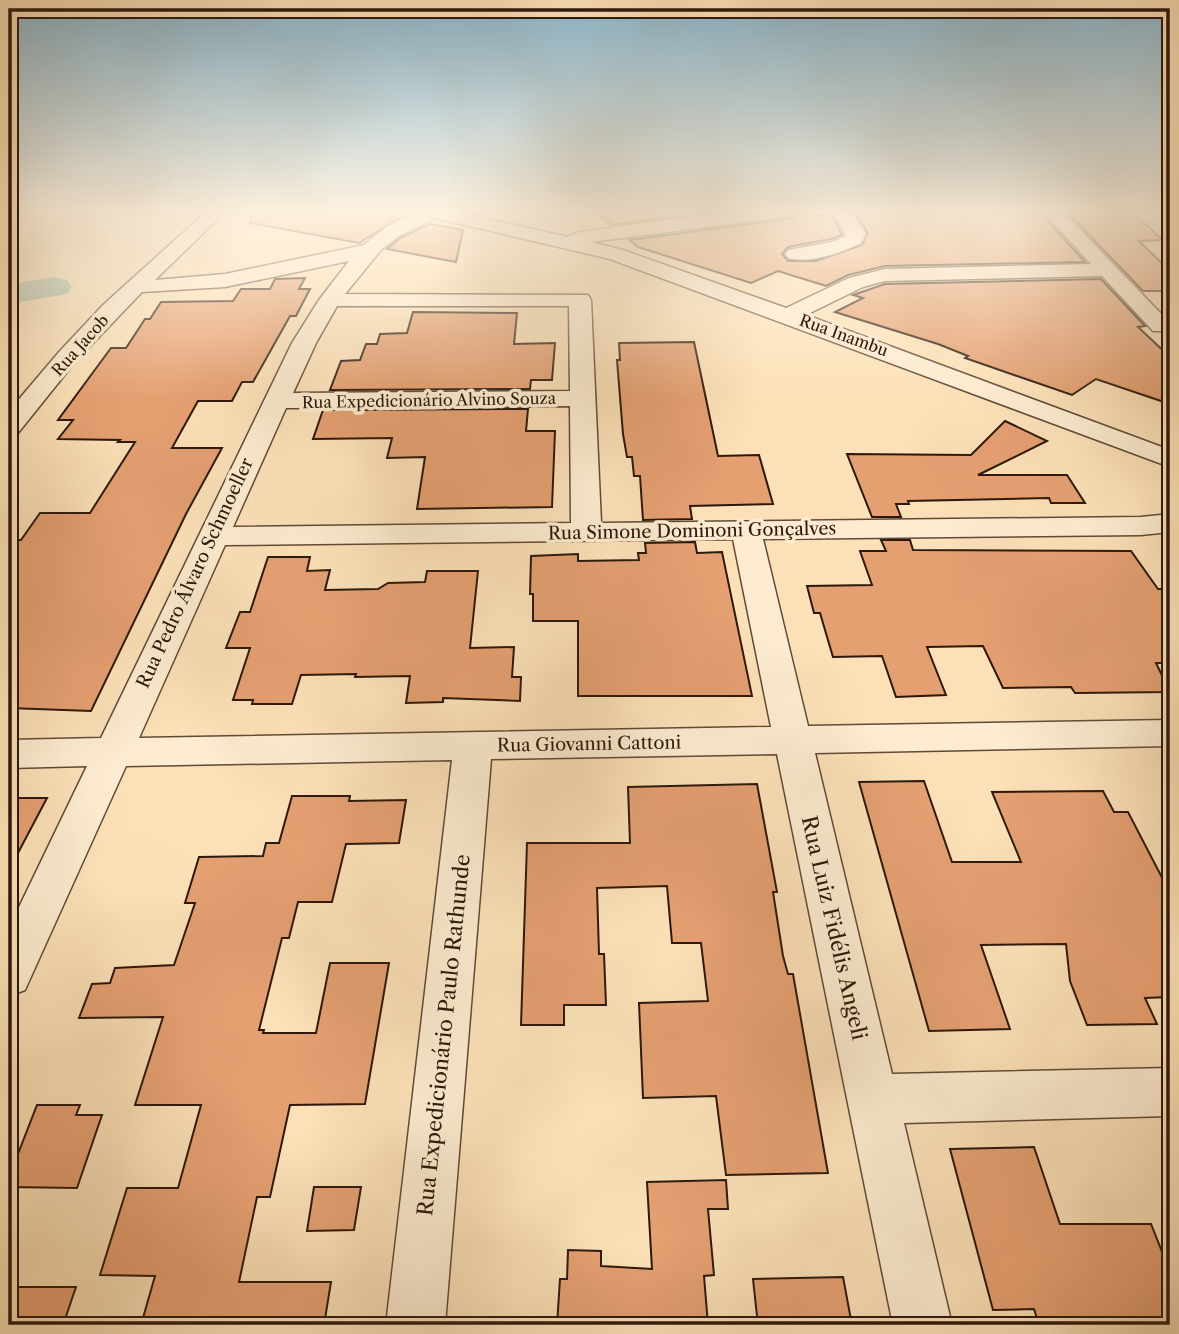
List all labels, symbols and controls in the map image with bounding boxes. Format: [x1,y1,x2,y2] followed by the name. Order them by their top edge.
[47,310,113,380] street label: Rua Jacob
[797,310,891,360] street label: Rua Inambu
[302,388,557,412] street label: Rua Expedicionário Alvino Souza
[131,454,258,692] street label: Rua Pedro Álvaro Schmoeller
[548,517,836,545] street label: Rua Simone Dominoni Gonçalves
[497,731,682,757] street label: Rua Giovanni Cattoni
[797,813,872,1042] street label: Rua Luiz Fidélis Angeli
[412,853,475,1217] street label: Rua Expedicionário Paulo Rathunde

